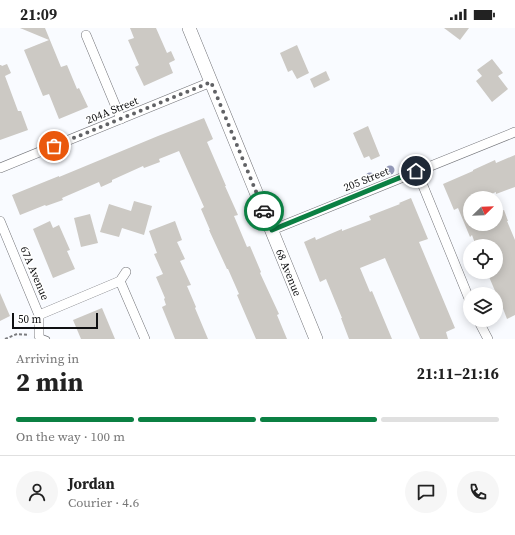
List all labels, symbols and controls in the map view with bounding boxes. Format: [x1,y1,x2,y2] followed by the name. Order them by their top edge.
[20,4,57,25] text: 21:09
[84,93,141,128] street label: 204A Street
[37,129,71,163] pin
[43,135,65,157] icon: bag
[399,154,433,188] pin
[405,160,427,182] icon: home
[341,163,391,195] street label: 205 Street
[244,191,284,231] courier
[463,191,503,231] north arrow
[463,191,503,327] map controls
[253,200,275,222] icon: car
[463,239,503,279] button: locate
[17,244,53,303] street label: 67A Avenue
[272,247,305,299] street label: 68 Avenue
[463,287,503,327] button: layers
[12,311,98,330] scale bar
[18,312,41,327] text: 50 m
[16,350,79,367] text: Arriving in
[417,363,499,384] text: 21:11–21:16
[16,364,83,400] text: 2 min
[16,428,125,445] text: On the way · 100 m
[16,471,58,513] button: person
[405,471,447,513] button: chat
[457,471,499,513] button: phone
[68,473,115,494] text: Jordan
[68,494,139,511] text: Courier · 4.6

